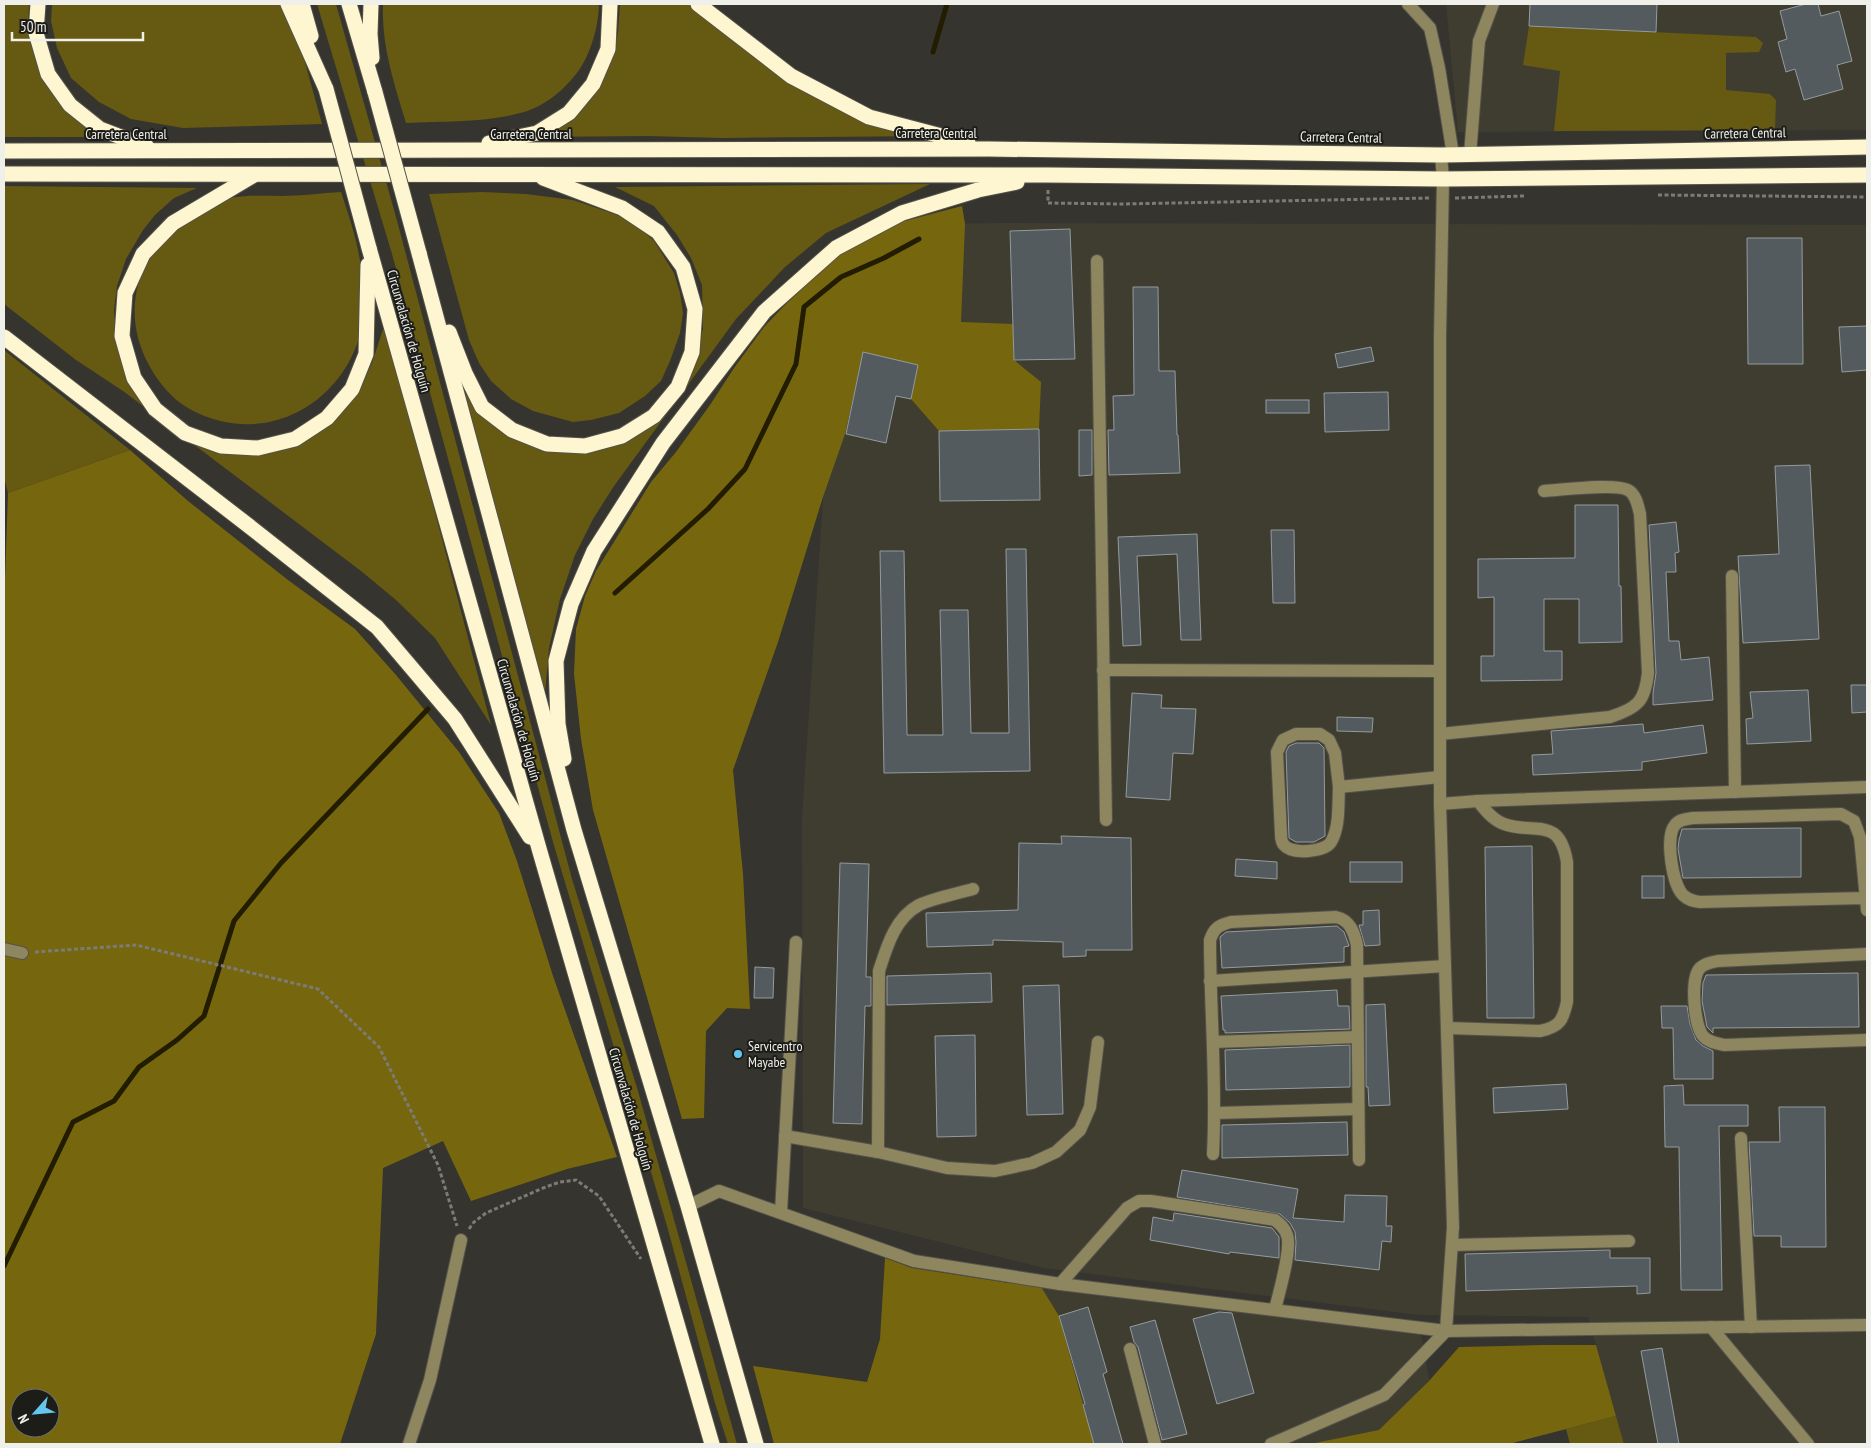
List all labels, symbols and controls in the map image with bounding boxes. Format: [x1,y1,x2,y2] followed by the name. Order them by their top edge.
[12,10,144,42] scale bar
[20,17,46,36] text: 50 m
[1704,123,1787,143] street label: Carretera Central
[895,124,978,142] street label: Carretera Central
[85,125,168,143] street label: Carretera Central
[490,125,573,143] street label: Carretera Central
[1300,127,1383,147] street label: Carretera Central
[383,268,435,394] street label: Circunvalación de Holguín
[493,657,545,783] street label: Circunvalación de Holguín
[748,1037,803,1071] place label: Servicentro Mayabe
[605,1046,657,1172] street label: Circunvalación de Holguín
[732,1048,744,1060] marker: Servicentro Mayabe
[10,1388,60,1438] north arrow
[14,1411,33,1426] text: N

